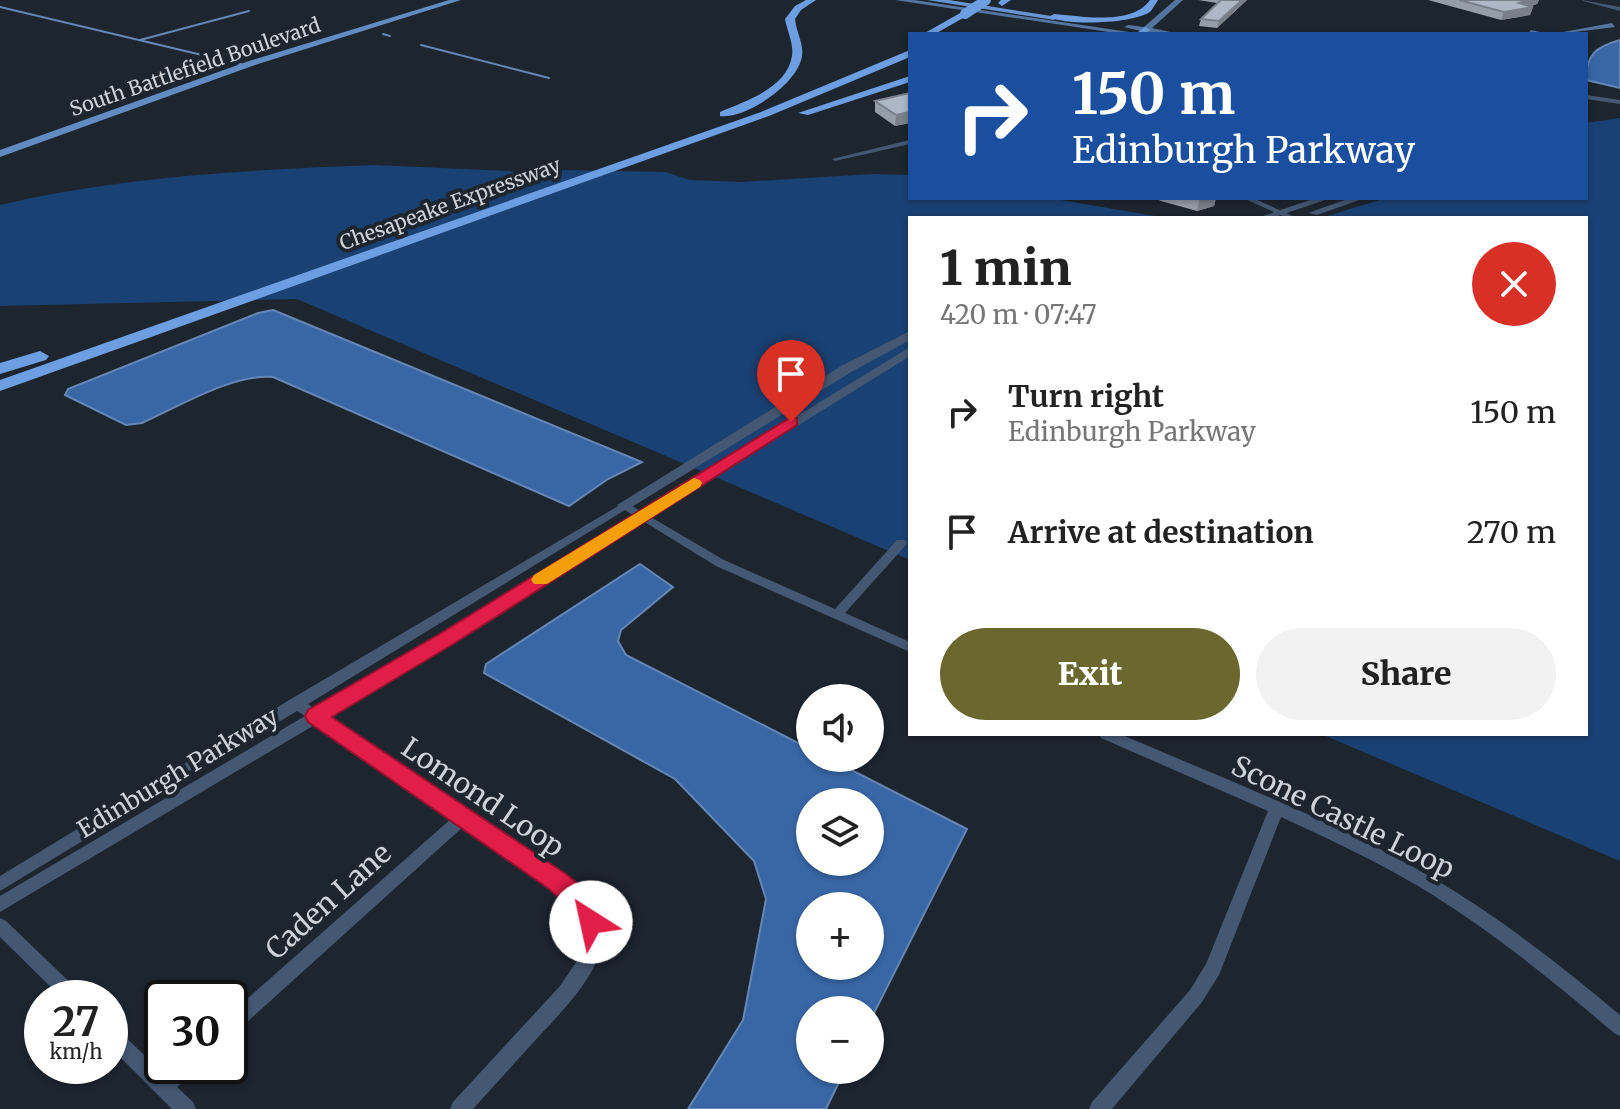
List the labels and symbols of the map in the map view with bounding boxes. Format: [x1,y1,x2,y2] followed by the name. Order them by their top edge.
[66,12,323,121] street label: South Battlefield Boulevard
[336,152,564,255] street label: Chesapeake Expressway
[757,340,825,422] pin
[72,700,284,845] street label: Edinburgh Parkway
[395,729,571,865] street label: Lomond Loop
[1226,747,1460,887] street label: Scone Castle Loop
[258,835,398,967] street label: Caden Lane
[549,880,633,964] position arrow
[144,980,248,1084] speed limit sign: 30

